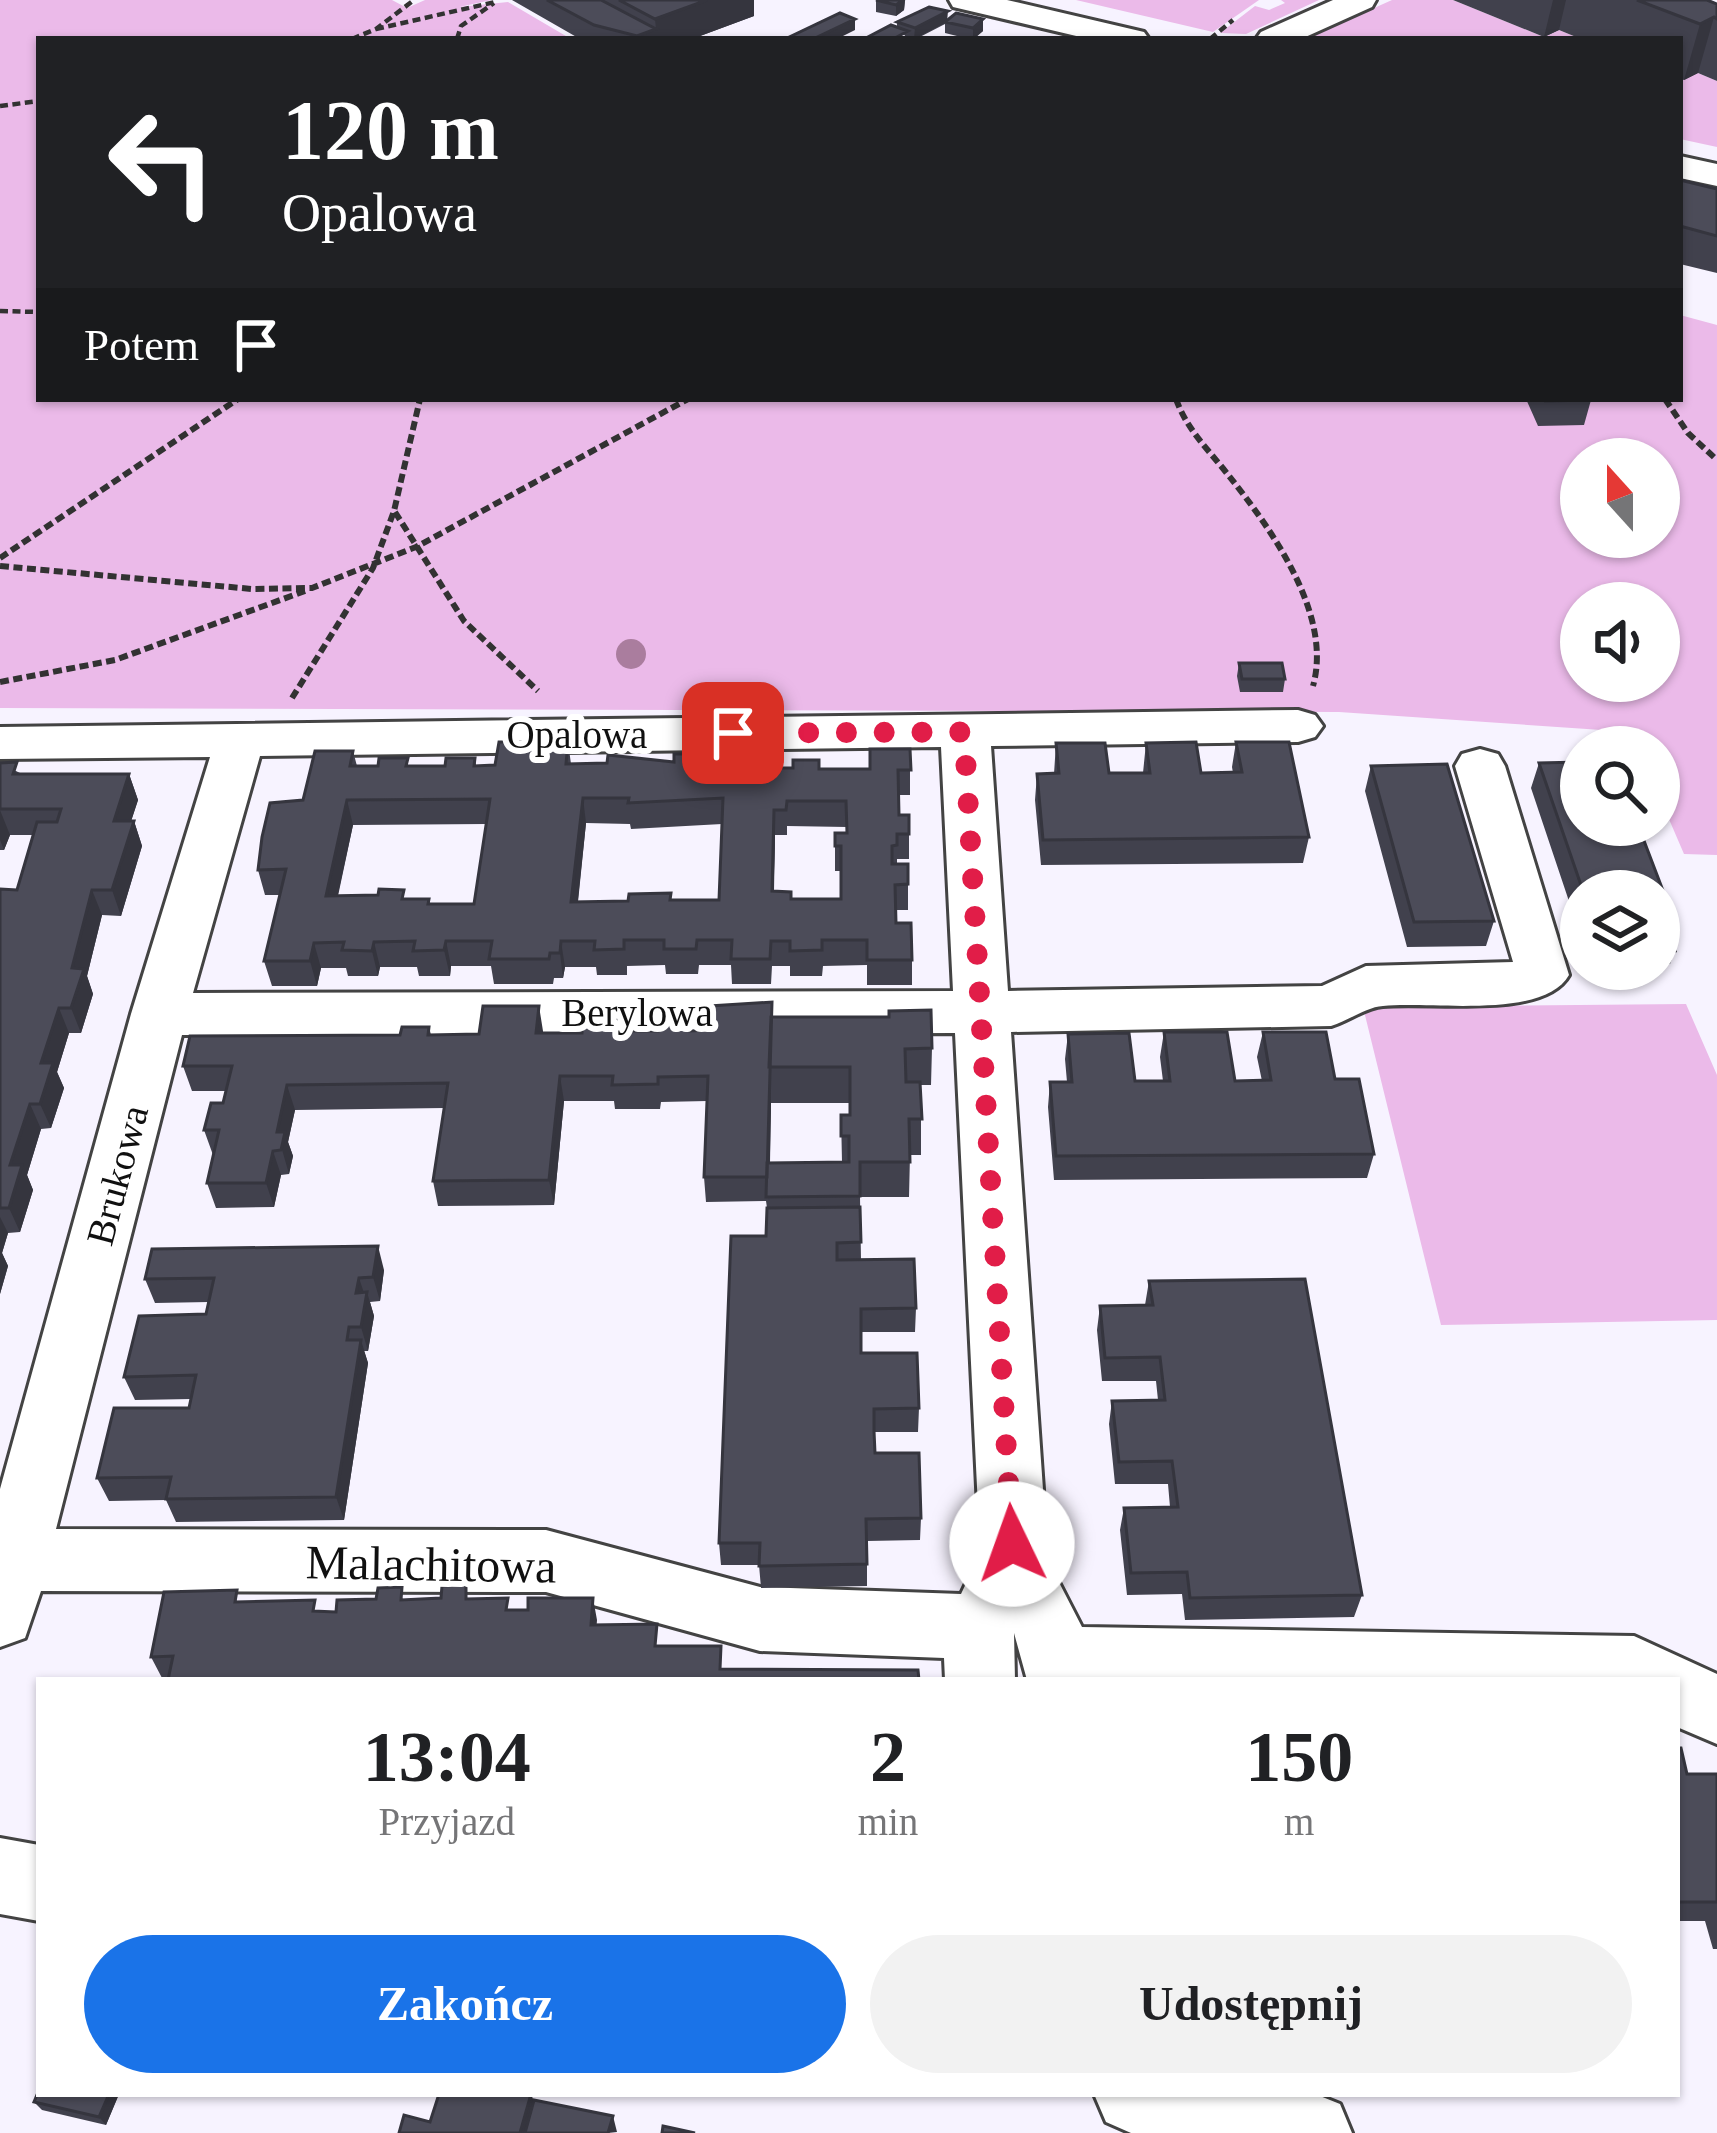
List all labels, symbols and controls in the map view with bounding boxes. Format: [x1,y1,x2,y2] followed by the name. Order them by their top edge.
[84,84,240,240] icon: left
[282,84,499,177] text: 120 m
[282,183,477,243] text: Opalowa
[223,312,289,378] icon: arrive
[84,320,199,370] text: Potem
[1560,438,1680,558] north arrow
[1560,438,1680,990] map controls
[1560,582,1680,702] button: sound
[682,682,784,784] pin
[700,700,766,766] icon: arrive
[507,713,647,757] street label: Opalowa
[1560,726,1680,846] button: search
[1560,870,1680,990] button: layers
[561,991,713,1035] street label: Berylowa
[78,1100,156,1250] street label: Brukowa
[949,1481,1075,1607] position arrow
[305,1535,557,1593] street label: Malachitowa
[363,1717,531,1797] text: 13:04
[870,1717,906,1797] text: 2
[1245,1717,1353,1797] text: 150
[379,1800,515,1843] text: Przyjazd
[858,1800,918,1843] text: min
[1284,1800,1314,1843] text: m
[84,1935,846,2073] button: Zakończ
[870,1935,1632,2073] button: Udostępnij

